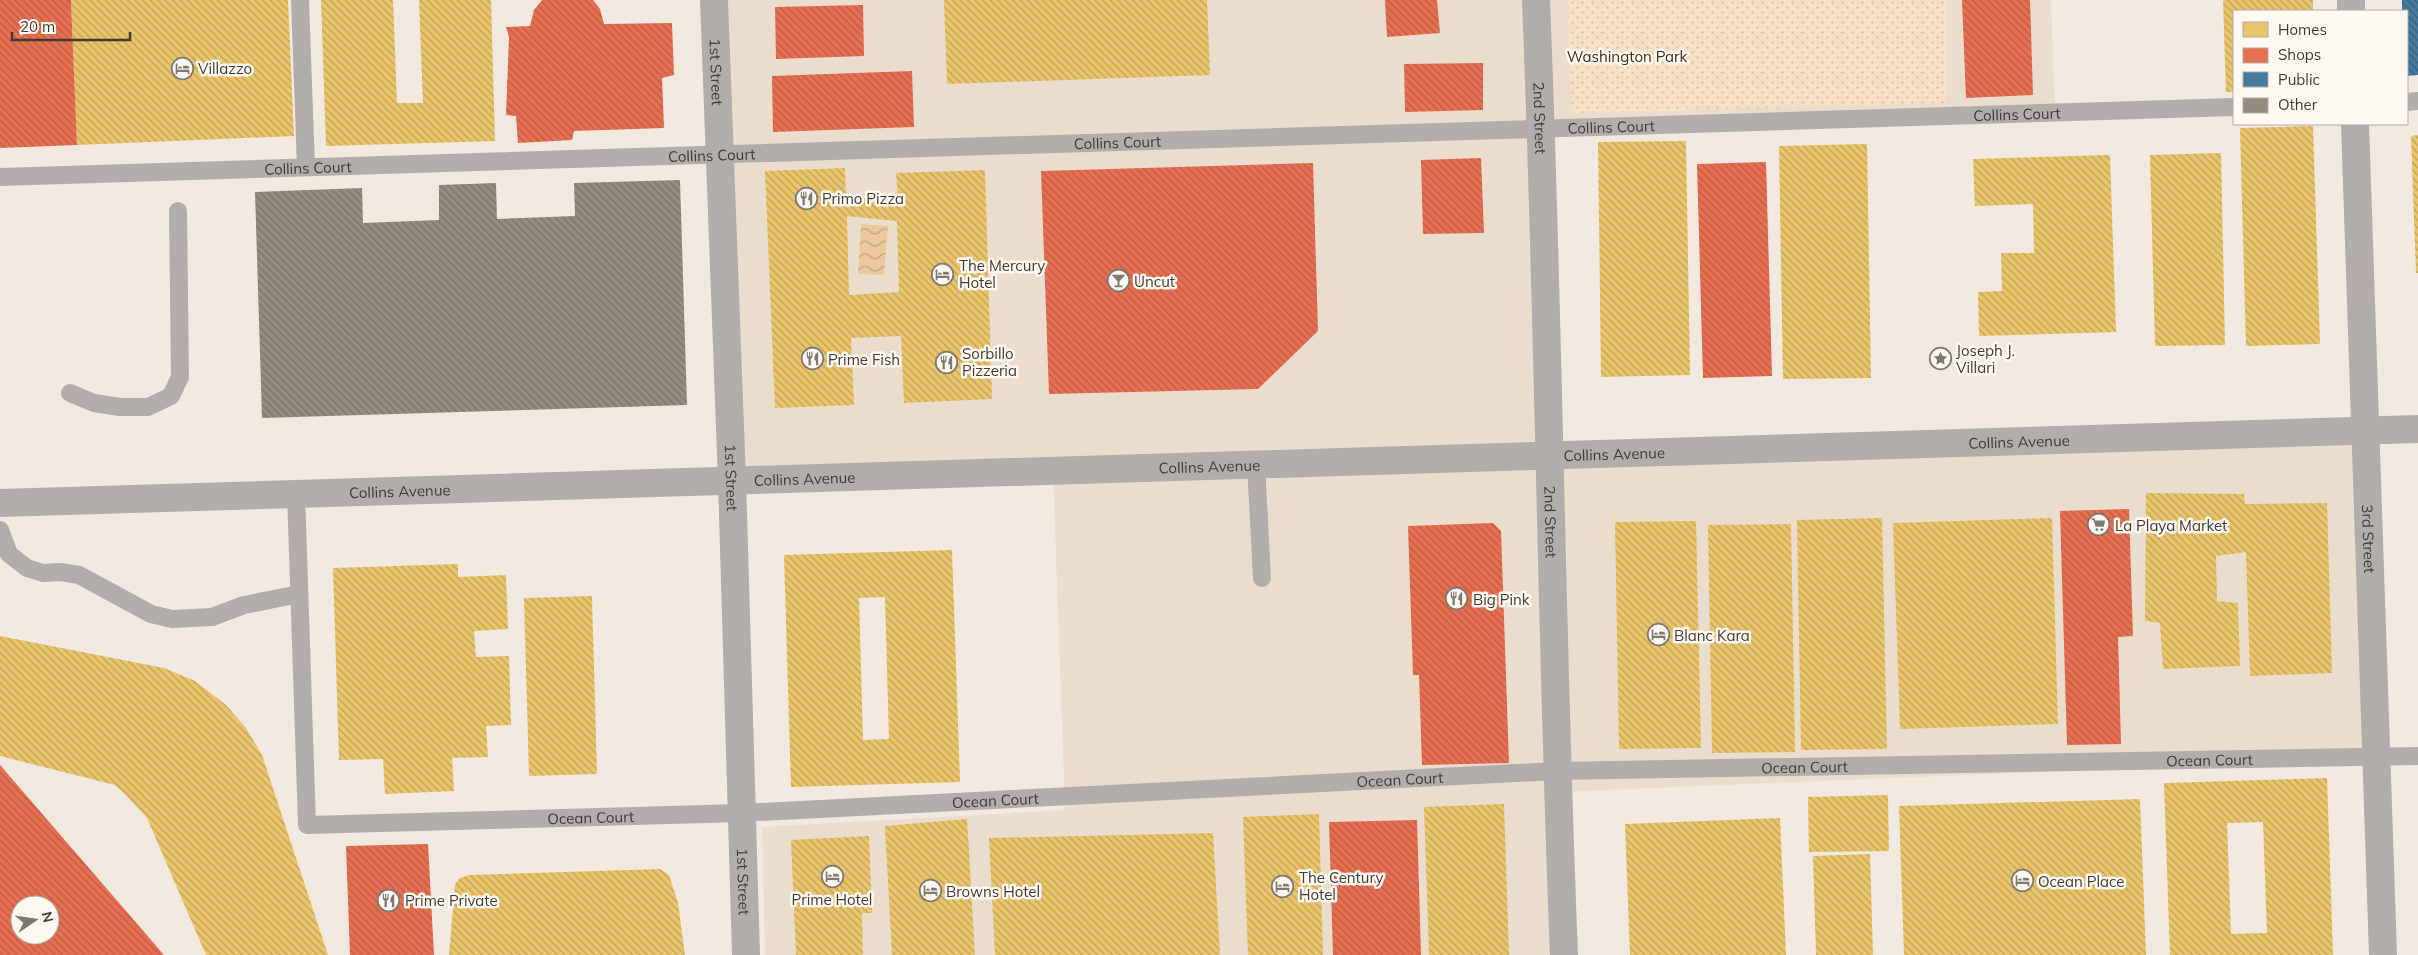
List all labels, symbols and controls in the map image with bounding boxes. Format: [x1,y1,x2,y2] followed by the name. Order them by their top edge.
[12,10,130,42] scale bar
[2233,10,2408,125] legend
[20,17,55,36] text: 20 m
[2278,20,2327,39] text: Homes
[706,38,727,106] street label: 1st Street
[2278,45,2321,64] text: Shops
[1567,47,1688,66] park label: Washington Park
[170,56,194,80] hotel icon: Villazzo
[198,59,252,78] place label: Villazzo
[2278,70,2320,89] text: Public
[1530,81,1551,154] street label: 2nd Street
[2278,95,2318,114] text: Other
[1973,103,2061,125] street label: Collins Court
[1567,116,1655,137] street label: Collins Court
[1074,131,1161,153] street label: Collins Court
[668,144,756,166] street label: Collins Court
[264,156,352,178] street label: Collins Court
[794,186,818,210] restaurant icon: Primo Pizza
[822,189,904,208] place label: Primo Pizza
[959,256,1045,292] place label: The Mercury Hotel
[931,262,955,286] hotel icon: The Mercury Hotel
[1106,269,1130,293] bar icon: Uncut
[1134,272,1175,291] place label: Uncut
[1956,341,2015,377] place label: Joseph J. Villari
[962,344,1017,380] place label: Sorbillo Pizzeria
[800,347,824,371] restaurant icon: Prime Fish
[1928,347,1952,371] place icon: Joseph J. Villari
[828,350,900,369] place label: Prime Fish
[934,350,958,374] restaurant icon: Sorbillo Pizzeria
[1968,430,2070,452] street label: Collins Avenue
[1563,443,1665,465] street label: Collins Avenue
[721,444,742,511] street label: 1st Street
[1158,455,1260,477] street label: Collins Avenue
[754,467,856,489] street label: Collins Avenue
[349,480,451,502] street label: Collins Avenue
[1541,485,1561,558] street label: 2nd Street
[2358,504,2380,573] street label: 3rd Street
[2087,513,2111,537] supermarket icon: La Playa Market
[2115,516,2227,535] place label: La Playa Market
[1445,587,1469,611] restaurant icon: Big Pink
[1473,590,1530,609] place label: Big Pink
[1646,623,1670,647] hotel icon: Blanc Kara
[1674,626,1750,645] place label: Blanc Kara
[2166,749,2253,770] street label: Ocean Court
[1761,756,1848,777] street label: Ocean Court
[1356,767,1444,791] street label: Ocean Court
[951,788,1039,812] street label: Ocean Court
[547,806,634,828] street label: Ocean Court
[733,848,754,915] street label: 1st Street
[820,864,844,888] hotel icon: Prime Hotel
[1299,868,1383,904] place label: The Century Hotel
[2010,869,2034,893] hotel icon: Ocean Place
[2038,872,2125,891] place label: Ocean Place
[1271,874,1295,898] hotel icon: The Century Hotel
[918,879,942,903] hotel icon: Browns Hotel
[946,882,1040,901] place label: Browns Hotel
[377,888,401,912] restaurant icon: Prime Private
[792,890,872,909] place label: Prime Hotel
[405,891,498,910] place label: Prime Private
[10,895,60,945] north arrow
[38,910,58,924] text: N

